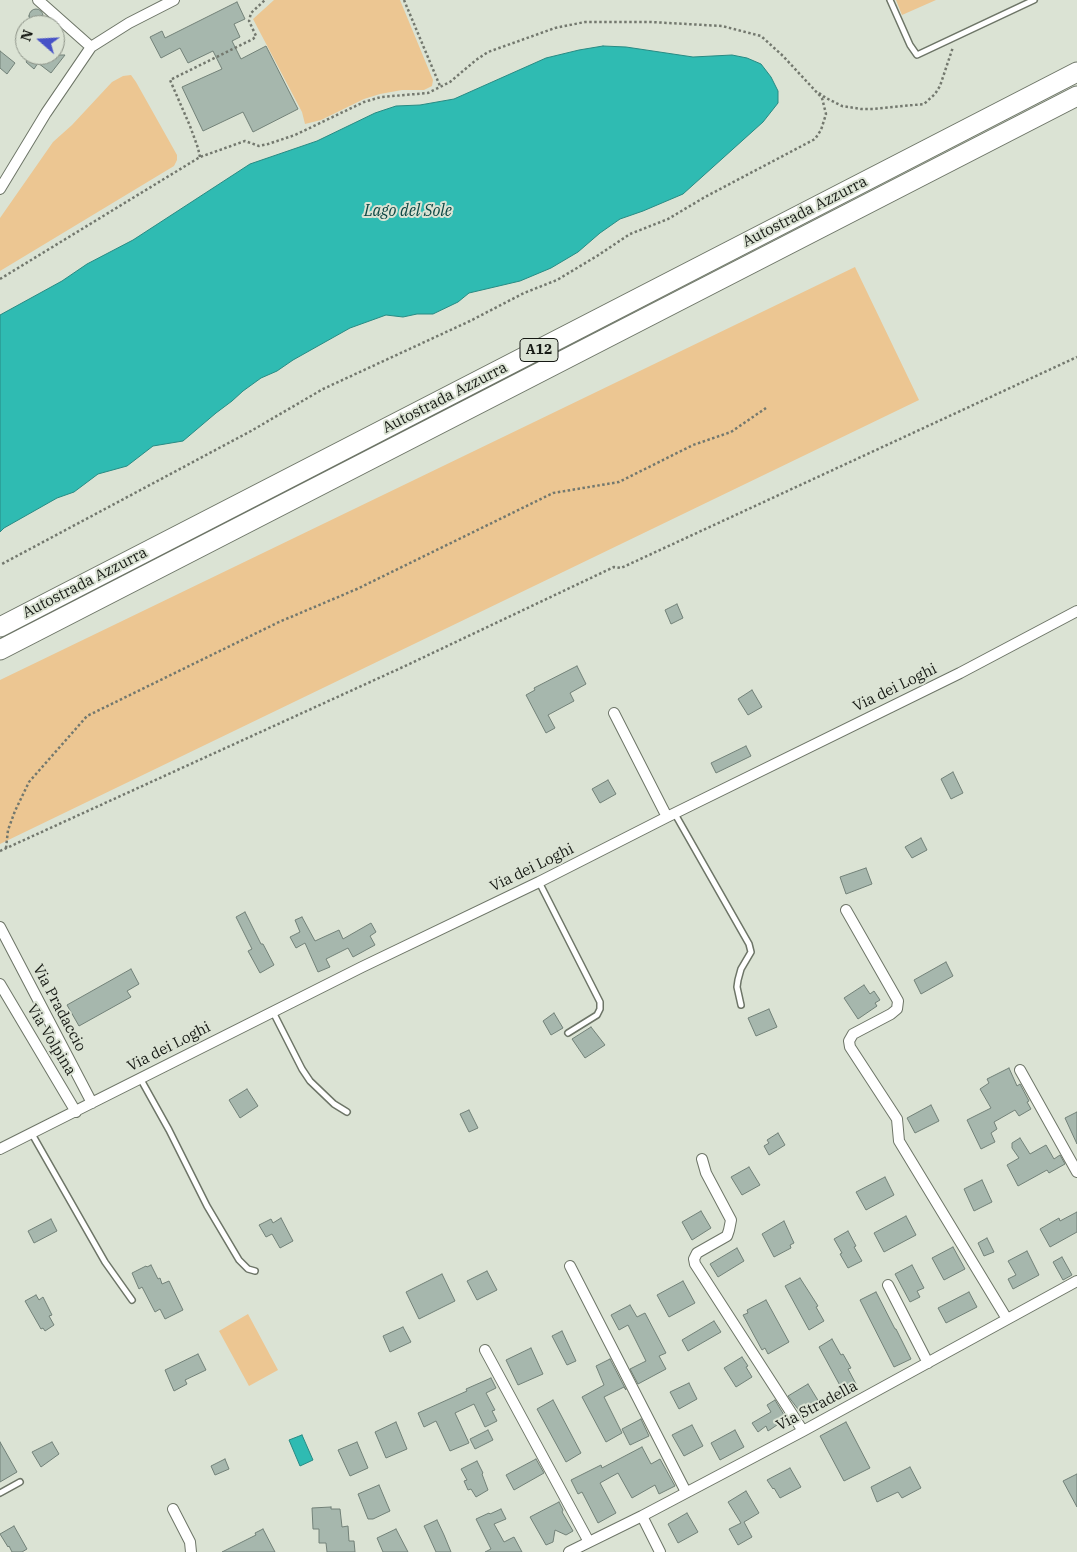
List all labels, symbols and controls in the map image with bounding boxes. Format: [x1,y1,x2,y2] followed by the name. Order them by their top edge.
[15,15,65,65] north arrow
[16,27,37,44] text: N
[740,173,870,251] street label: Autostrada Azzurra
[364,201,452,221] water label: Lago del Sole
[520,338,558,362] road number: A12
[380,359,510,437] street label: Autostrada Azzurra
[20,544,150,622] street label: Autostrada Azzurra
[850,660,940,716] street label: Via dei Loghi
[487,840,577,896] street label: Via dei Loghi
[29,961,89,1055] street label: Via Pradaccio
[23,1001,79,1079] street label: Via Volpina
[124,1018,214,1076] street label: Via dei Loghi
[773,1377,861,1435] street label: Via Stradella

